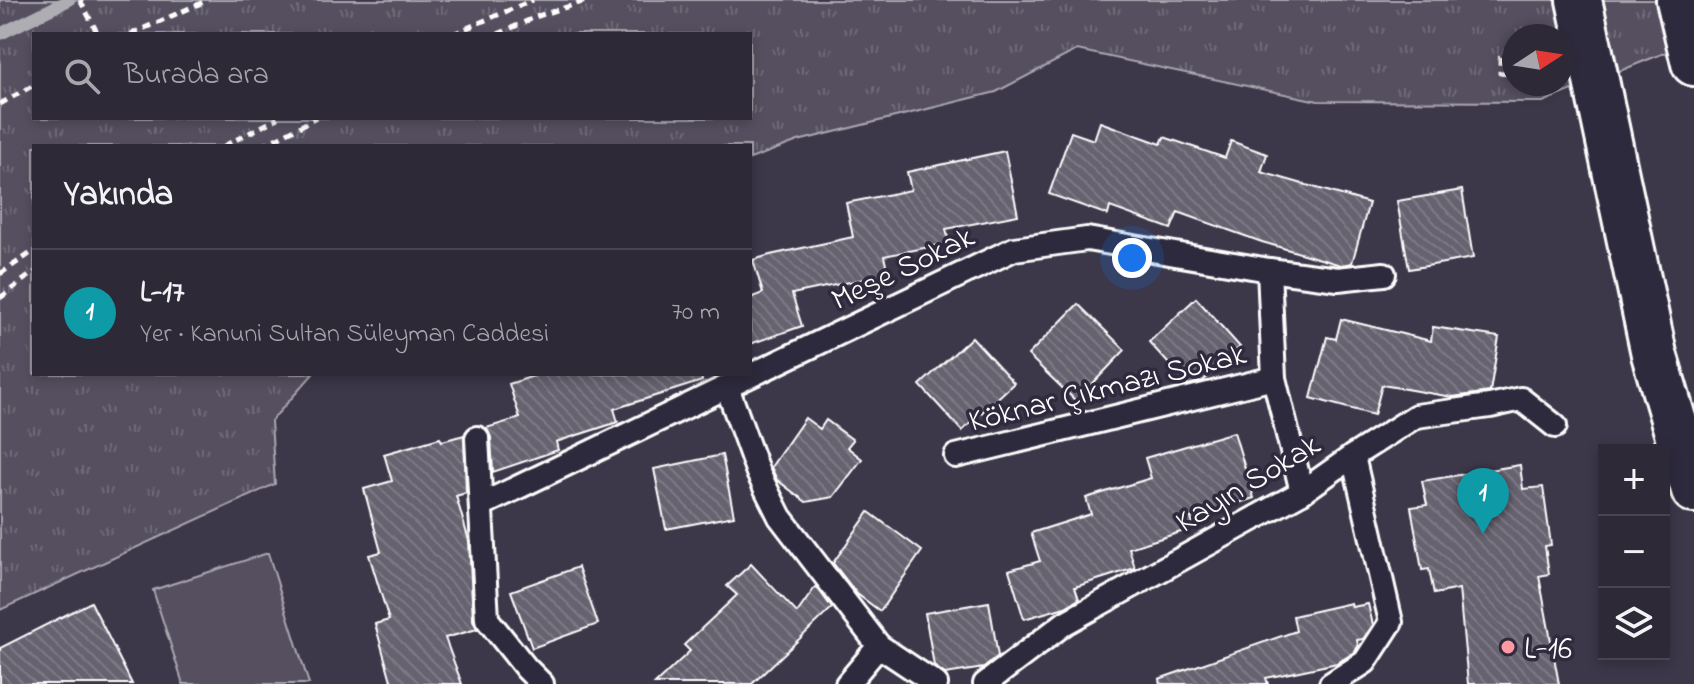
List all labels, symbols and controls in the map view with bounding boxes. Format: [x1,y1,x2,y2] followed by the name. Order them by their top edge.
[1502,24,1574,96] north arrow
[32,32,752,120] search box
[60,54,104,98] icon: search
[124,54,269,98] text: Burada ara
[64,171,173,221] text: Yakında
[824,215,984,325] street label: Meşe Sokak
[1112,238,1152,278] your location
[140,272,184,316] text: L-17
[86,294,94,332] text: 1
[671,294,720,332] text: 70 m
[140,316,549,354] text: Yer · Kanuni Sultan Süleyman Caddesi
[964,332,1252,447] street label: Köknar Çıkmazı Sokak
[1167,423,1331,547] street label: Kayın Sokak
[1598,444,1670,660] map controls
[1598,444,1670,516] button: +
[1457,468,1509,534] pin: 1
[1598,516,1670,588] button: −
[1598,588,1670,660] button: layers
[1524,627,1572,674] place label: L-16
[1499,638,1517,656] marker: L-16

